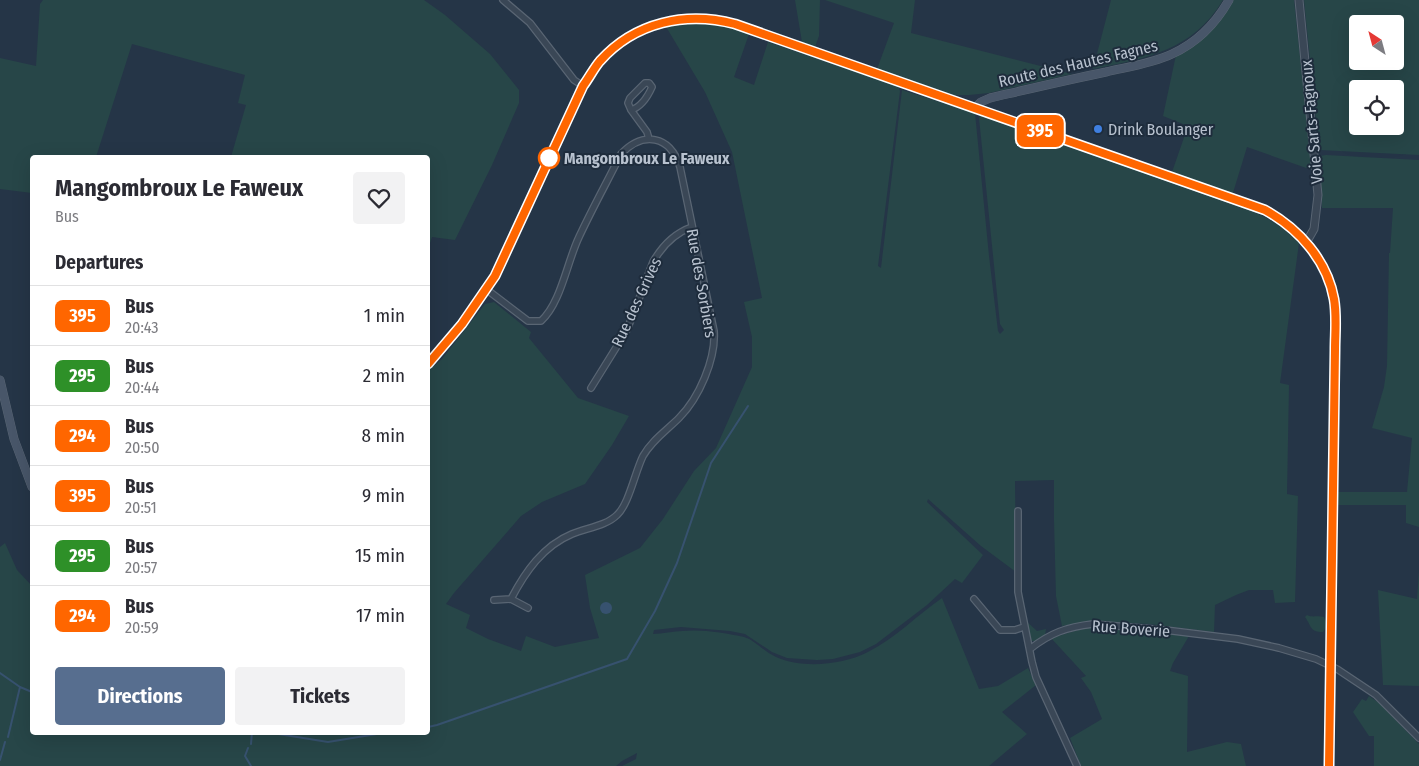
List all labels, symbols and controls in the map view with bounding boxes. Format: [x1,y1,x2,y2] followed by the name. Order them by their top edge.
[1349,15,1404,70] north arrow
[1349,15,1404,135] map controls
[997,36,1160,91] street label: Route des Hautes Fagnes
[1297,59,1326,185] street label: Voie Sarts-Fagnoux
[1349,80,1404,135] button: locate
[1011,115,1069,147] line badge: 395
[1027,120,1053,142] text: 395
[1108,120,1214,139] place label: Drink Boulanger
[1092,123,1104,135] marker: Drink Boulanger
[538,147,560,169] marker: Mangombroux Le Faweux
[564,149,730,168] place label: Mangombroux Le Faweux
[353,172,405,224] button: heart
[55,174,303,202] text: Mangombroux Le Faweux
[55,207,79,226] text: Bus
[683,227,720,339] street label: Rue des Sorbiers
[55,251,143,274] text: Departures
[607,254,666,350] street label: Rue des Grives
[125,295,154,318] text: Bus
[364,304,405,327] text: 1 min
[69,305,96,327] text: 395
[125,318,158,337] text: 20:43
[125,355,154,378] text: Bus
[363,364,405,387] text: 2 min
[69,365,96,387] text: 295
[125,378,159,397] text: 20:44
[125,415,154,438] text: Bus
[362,424,405,447] text: 8 min
[69,425,96,447] text: 294
[125,438,160,457] text: 20:50
[125,475,154,498] text: Bus
[362,484,405,507] text: 9 min
[69,485,96,507] text: 395
[125,498,157,517] text: 20:51
[125,535,154,558] text: Bus
[355,544,405,567] text: 15 min
[69,545,96,567] text: 295
[125,558,157,577] text: 20:57
[125,595,154,618] text: Bus
[356,604,405,627] text: 17 min
[69,605,96,627] text: 294
[1091,616,1171,641] street label: Rue Boverie
[125,618,159,637] text: 20:59
[55,667,225,725] button: Directions
[235,667,405,725] button: Tickets

